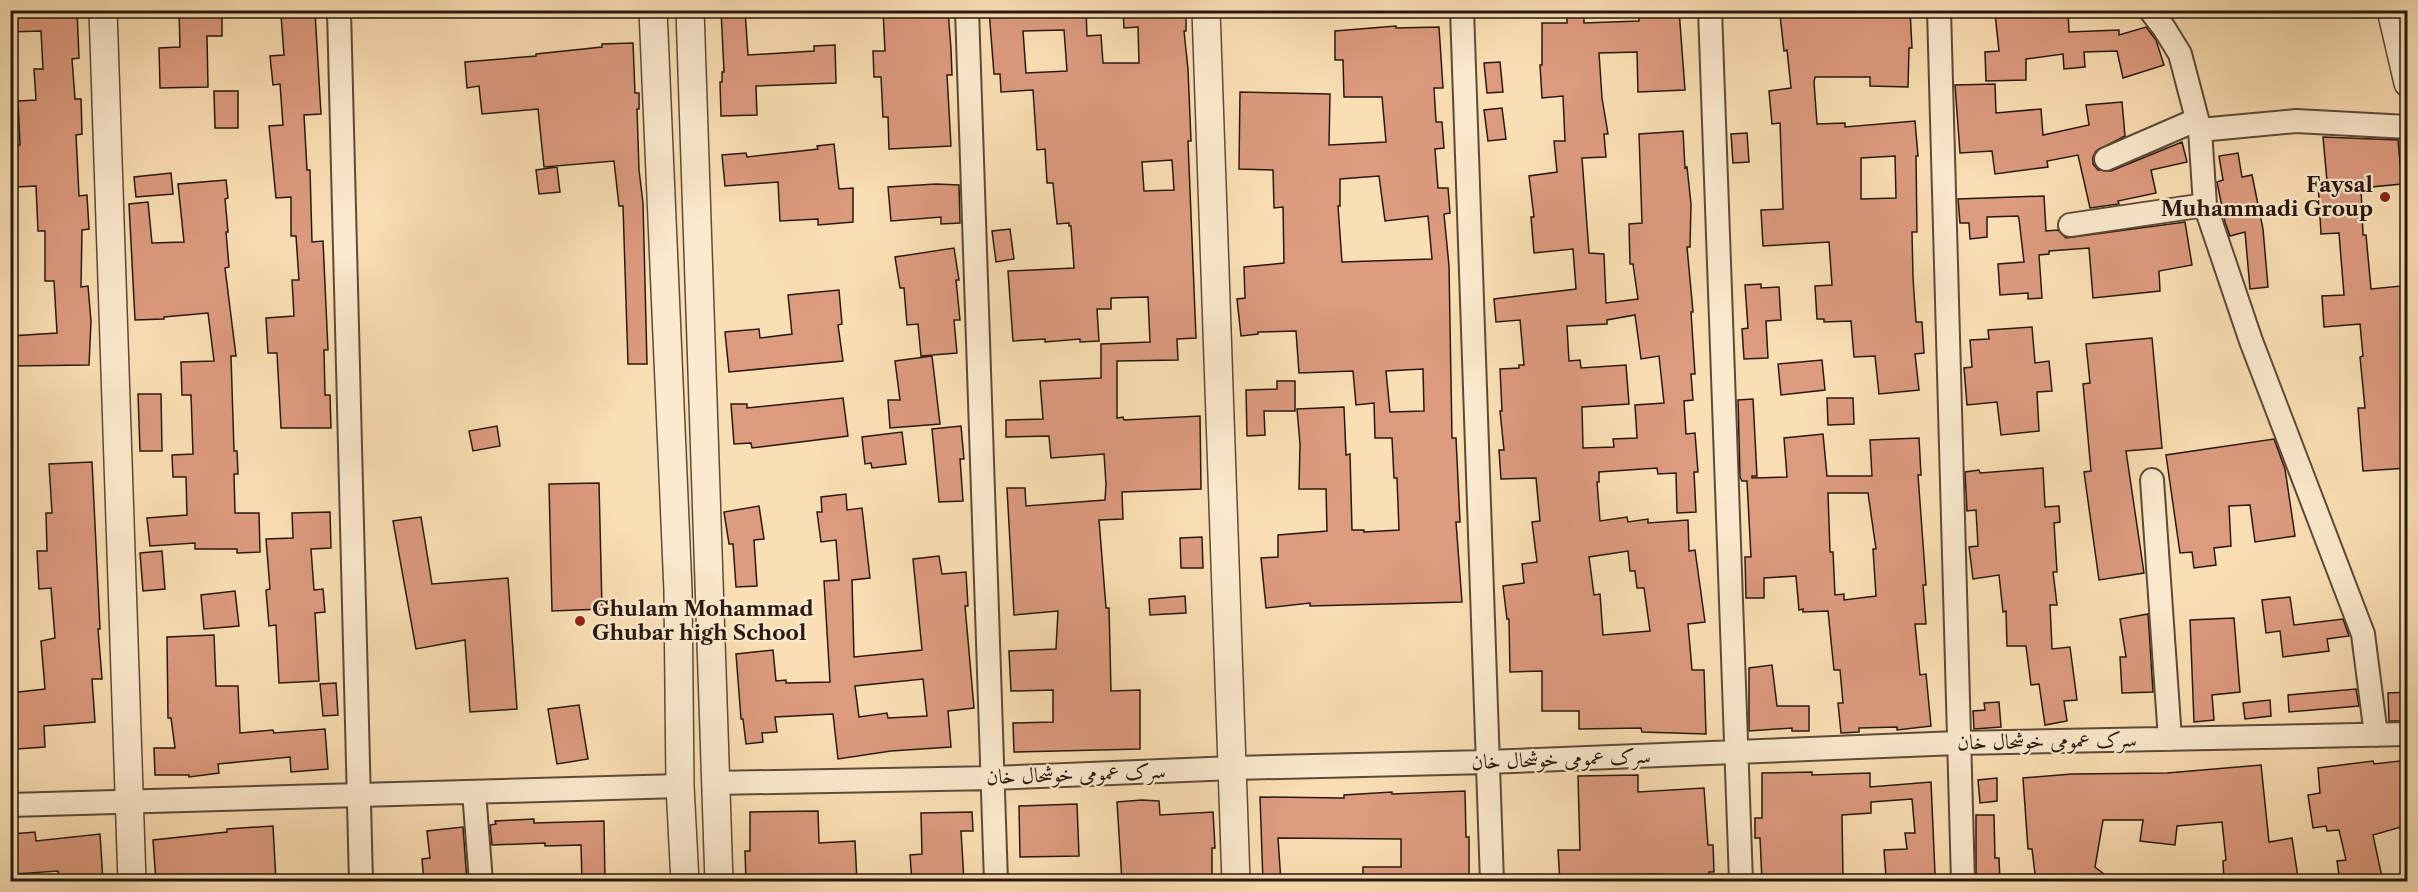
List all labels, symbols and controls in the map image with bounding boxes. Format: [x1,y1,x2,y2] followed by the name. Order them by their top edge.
[2161,172,2373,221] place label: Faysal Muhammadi Group
[2378,190,2392,204] marker: Faysal Muhammadi Group
[592,596,814,645] place label: Ghulam Mohammad Ghubar high School
[573,614,587,628] marker: Ghulam Mohammad Ghubar high School
[1957,726,2137,757] street label: سرک عمومی خوشحال خان
[1471,743,1651,776] street label: سرک عمومی خوشحال خان
[986,758,1166,791] street label: سرک عمومی خوشحال خان

